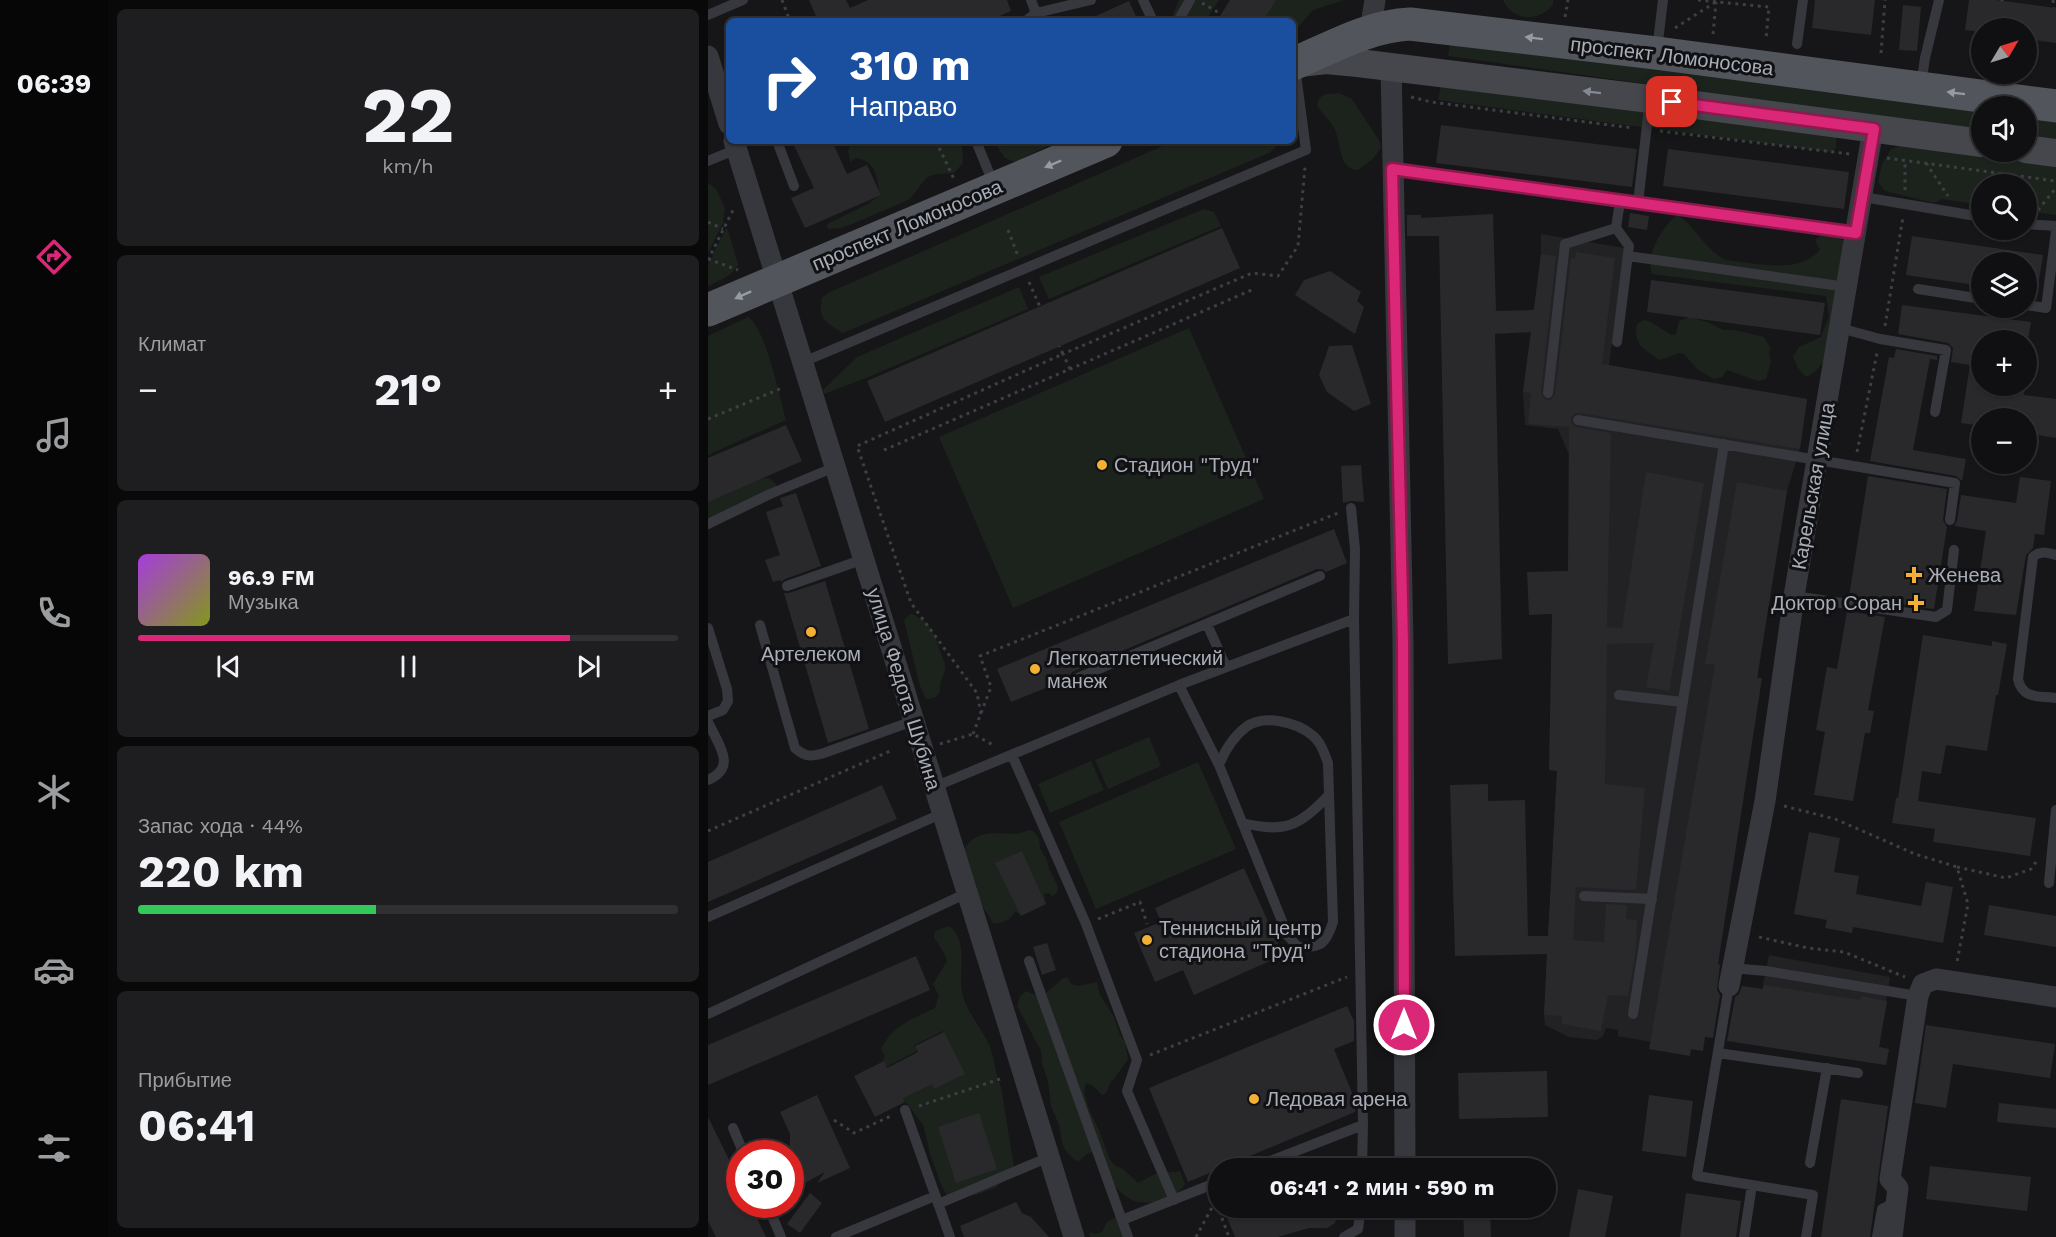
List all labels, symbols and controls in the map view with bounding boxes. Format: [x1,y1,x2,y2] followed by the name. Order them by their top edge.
[1971,18,2037,84] north arrow
[1971,18,2037,474] map controls
[1569,32,1776,80] street label: проспект Ломоносова
[1524,33,1543,43] one-way arrow
[849,41,971,90] text: 310 m
[750,42,828,120] icon: right
[17,68,91,100] text: 06:39
[362,69,454,161] text: 22
[1646,76,1697,127] pin
[1655,85,1688,118] icon: arrive
[1582,87,1601,97] one-way arrow
[1947,88,1966,97] one-way arrow
[849,91,957,123] text: Направо
[1971,96,2037,162] button: sound
[382,154,434,178] text: km/h
[1043,159,1061,169] one-way arrow
[808,174,1006,276] street label: проспект Ломоносова
[1971,174,2037,240] button: search
[33,236,75,278] icon: directions
[1971,252,2037,318] button: layers
[734,290,751,299] one-way arrow
[1971,330,2037,396] button: +
[138,332,206,356] text: Климат
[374,363,442,416] text: 21°
[138,370,158,409] text: −
[658,370,678,409] text: +
[1786,400,1840,571] street label: Карельская улица
[1971,408,2037,474] button: −
[33,414,75,456] icon: music
[1114,453,1259,477] place label: Стадион "Труд"
[1095,458,1109,472] marker: Стадион "Труд"
[1928,563,2002,587] place label: Женева
[228,565,315,590] text: 96.9 FM
[1905,566,1923,584] marker: Женева
[862,585,946,794] street label: улица Федота Шубина
[228,590,299,614] text: Музыка
[1771,591,1902,615] place label: Доктор Соран
[33,592,75,634] icon: phone
[1907,594,1925,612] marker: Доктор Соран
[804,625,818,639] marker: Артелеком
[761,642,861,666] place label: Артелеком
[1047,646,1223,693] place label: Легкоатлетический манеж
[212,650,245,683] icon: previous
[392,650,425,683] icon: pause
[572,650,605,683] icon: next
[1028,662,1042,676] marker: Легкоатлетический манеж
[33,771,75,813] icon: climate
[138,814,303,838] text: Запас хода · 44%
[138,845,304,898] text: 220 km
[1159,916,1322,963] place label: Теннисный центр стадиона "Труд"
[1140,933,1154,947] marker: Теннисный центр стадиона "Труд"
[33,949,75,991] icon: car
[1372,993,1436,1057] position arrow
[138,1068,232,1092] text: Прибытие
[1266,1087,1408,1111] place label: Ледовая арена
[1247,1092,1261,1106] marker: Ледовая арена
[138,1099,256,1152] text: 06:41
[33,1127,75,1169] icon: filters
[726,1140,804,1218] speed limit sign: 30
[1270,1175,1494,1200] text: 06:41 · 2 мин · 590 m

